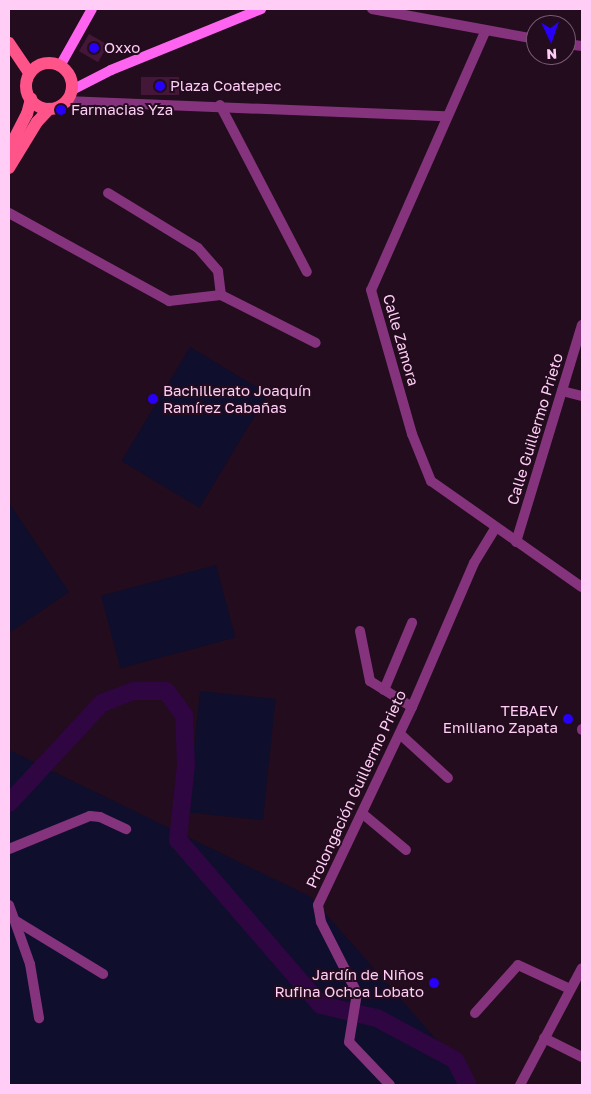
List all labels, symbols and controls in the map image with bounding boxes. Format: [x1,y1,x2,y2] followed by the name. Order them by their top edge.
[526,15,576,65] north arrow
[104,39,140,57] place label: Oxxo
[88,42,100,54] marker: Oxxo
[546,46,558,63] text: N
[170,77,281,95] place label: Plaza Coatepec
[154,80,166,92] marker: Plaza Coatepec
[71,101,173,119] place label: Farmacias Yza
[55,104,67,116] marker: Farmacias Yza
[379,292,423,388] street label: Calle Zamora
[503,351,567,507] street label: Calle Guillermo Prieto
[163,381,311,416] place label: Bachillerato Joaquín Ramírez Cabañas
[147,393,159,405] marker: Bachillerato Joaquín Ramírez Cabañas
[302,687,410,891] street label: Prolongación Guillermo Prieto
[443,701,558,736] place label: TEBAEV Emiliano Zapata
[562,713,574,725] marker: TEBAEV Emiliano Zapata
[274,965,424,1000] place label: Jardín de Niños Rufina Ochoa Lobato
[428,977,440,989] marker: Jardín de Niños Rufina Ochoa Lobato

